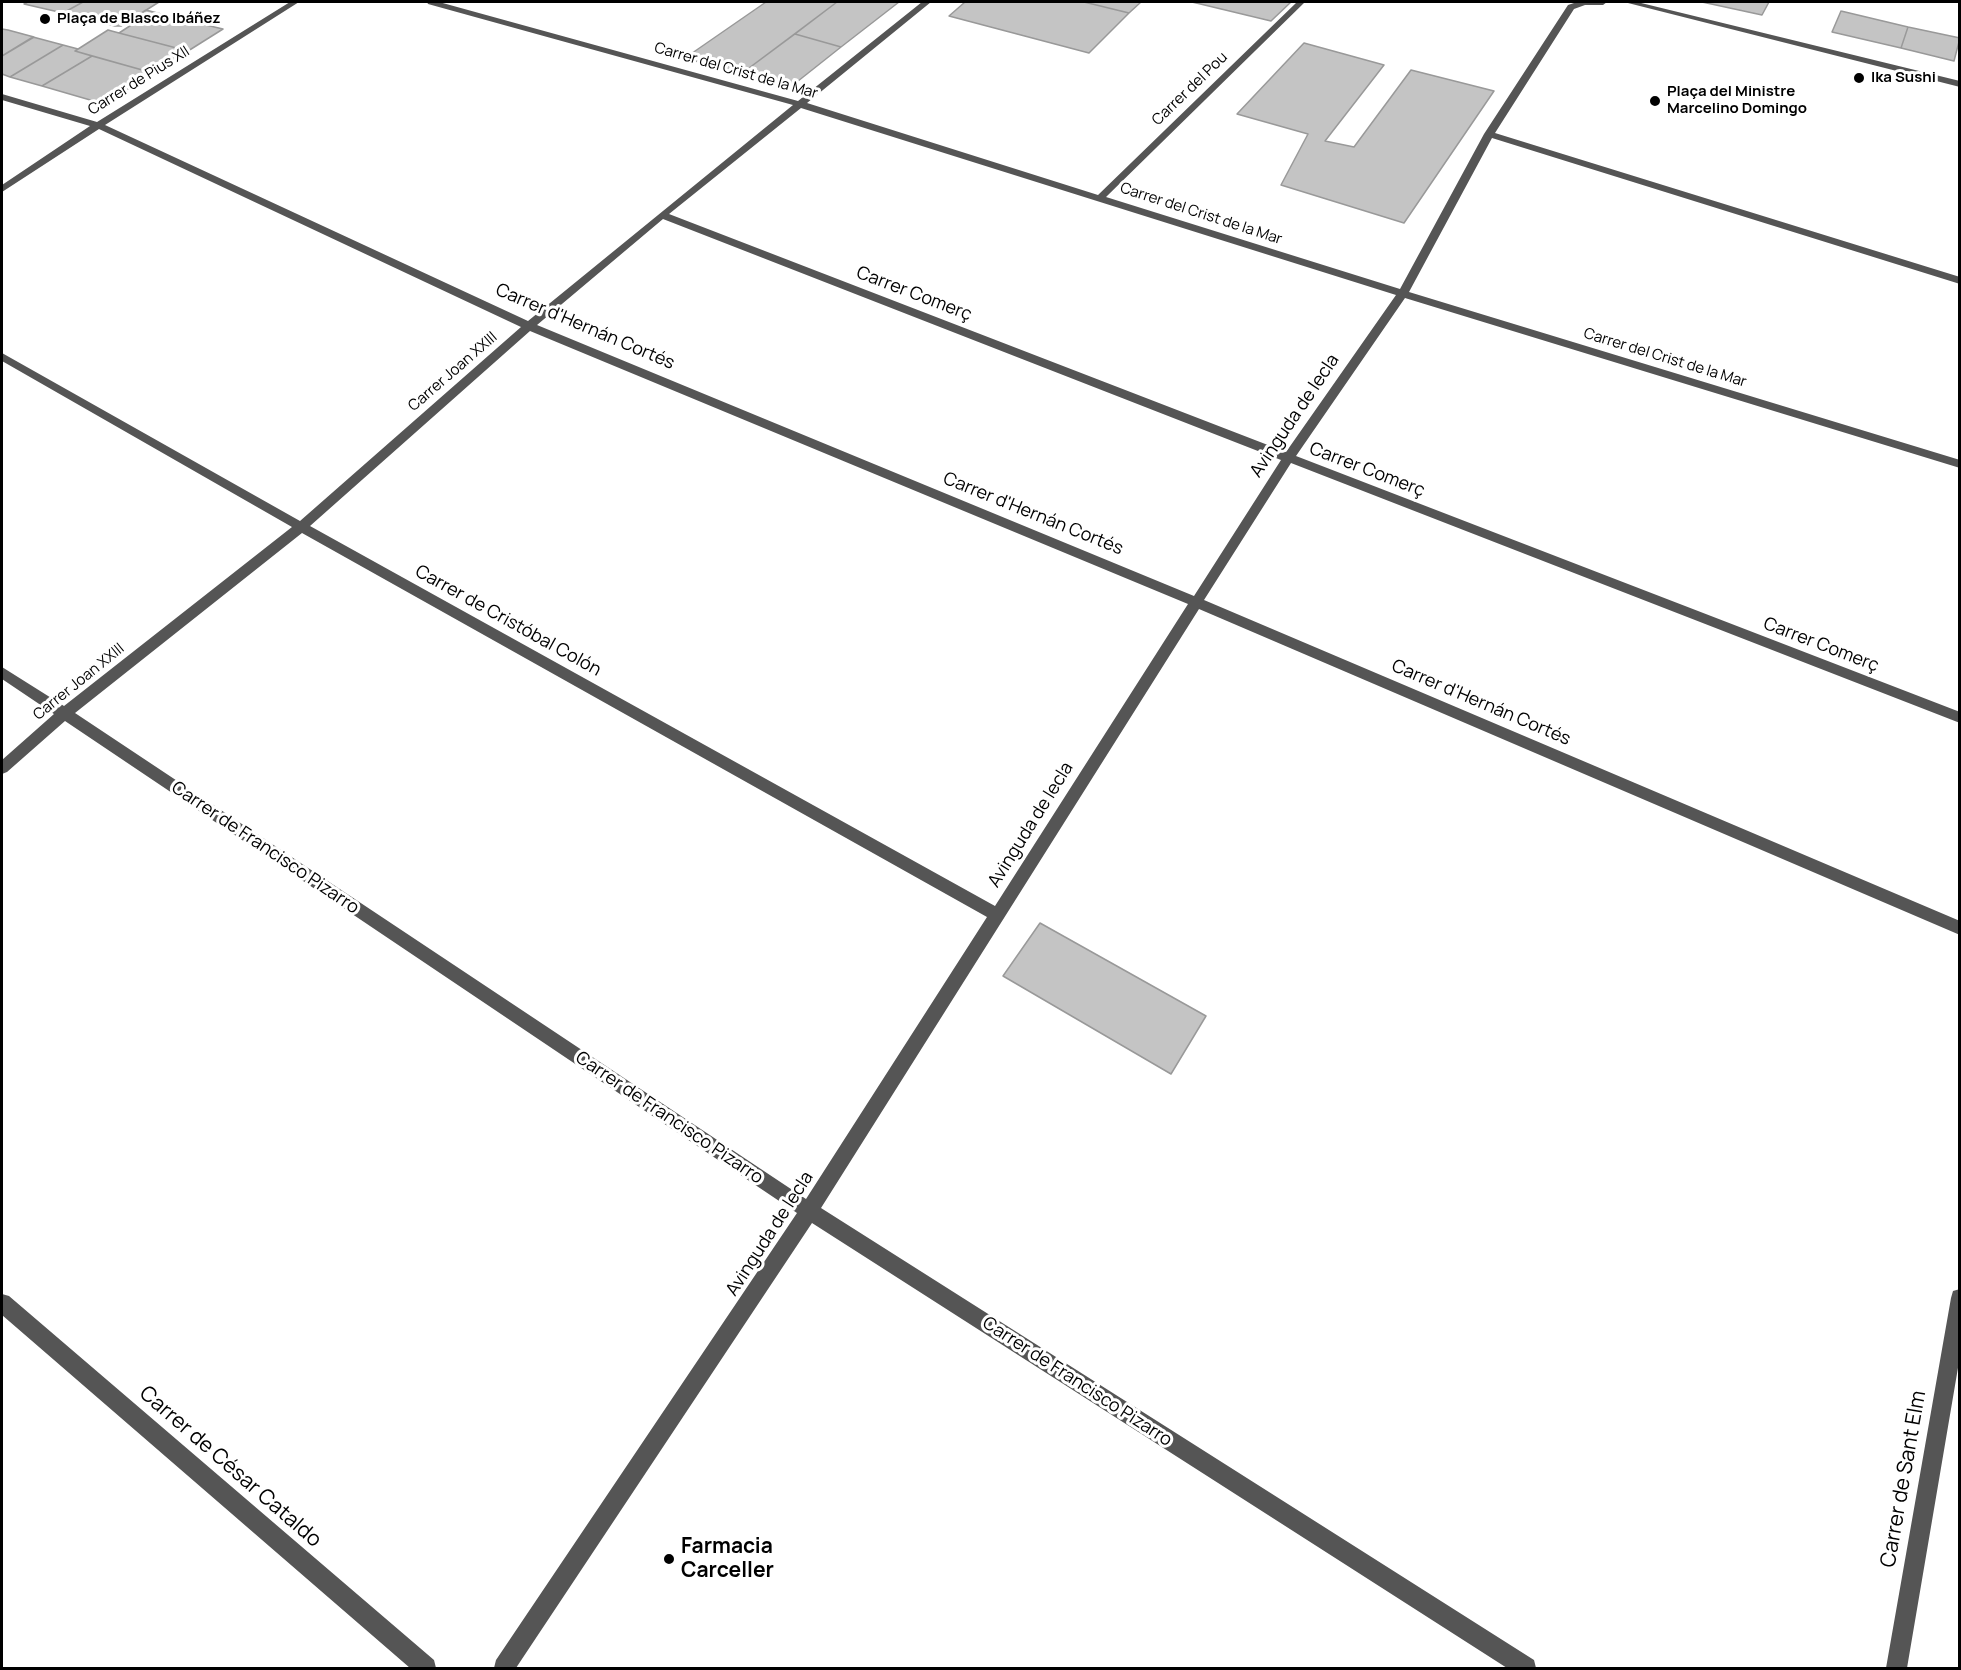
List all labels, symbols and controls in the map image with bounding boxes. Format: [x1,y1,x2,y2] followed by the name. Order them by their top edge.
[57,10,220,28] place label: Plaça de Blasco Ibáñez
[38,12,52,26] marker: Plaça de Blasco Ibáñez
[652,39,820,103] street label: Carrer del Crist de la Mar
[85,43,193,119] street label: Carrer de Pius XII
[1149,49,1231,129] street label: Carrer del Pou
[1871,69,1936,87] place label: Ika Sushi
[1852,71,1866,85] marker: Ika Sushi
[1667,83,1807,118] place label: Plaça del Ministre Marcelino Domingo
[1648,94,1662,108] marker: Plaça del Ministre Marcelino Domingo
[1118,179,1284,249] street label: Carrer del Crist de la Mar
[853,262,975,326] street label: Carrer Comerç
[492,279,678,375] street label: Carrer d'Hernán Cortés
[1581,325,1749,391] street label: Carrer del Crist de la Mar
[405,329,501,415] street label: Carrer Joan XXIII
[1246,350,1344,482] street label: Avinguda de lecla
[1306,438,1428,502] street label: Carrer Comerç
[940,468,1126,560] street label: Carrer d'Hernán Cortés
[411,561,605,681] street label: Carrer de Cristóbal Colón
[1760,613,1882,677] street label: Carrer Comerç
[30,640,128,724] street label: Carrer Joan XXIII
[1388,655,1574,751] street label: Carrer d'Hernán Cortés
[984,758,1078,892] street label: Avinguda de lecla
[167,777,363,919] street label: Carrer de Francisco Pizarro
[571,1047,767,1189] street label: Carrer de Francisco Pizarro
[722,1168,818,1300] street label: Avinguda de lecla
[978,1313,1176,1451] street label: Carrer de Francisco Pizarro
[134,1381,326,1553] street label: Carrer de César Cataldo
[1876,1389,1932,1569] street label: Carrer de Sant Elm
[681,1534,774,1584] place label: Farmacia Carceller
[662,1552,676,1566] marker: Farmacia Carceller

